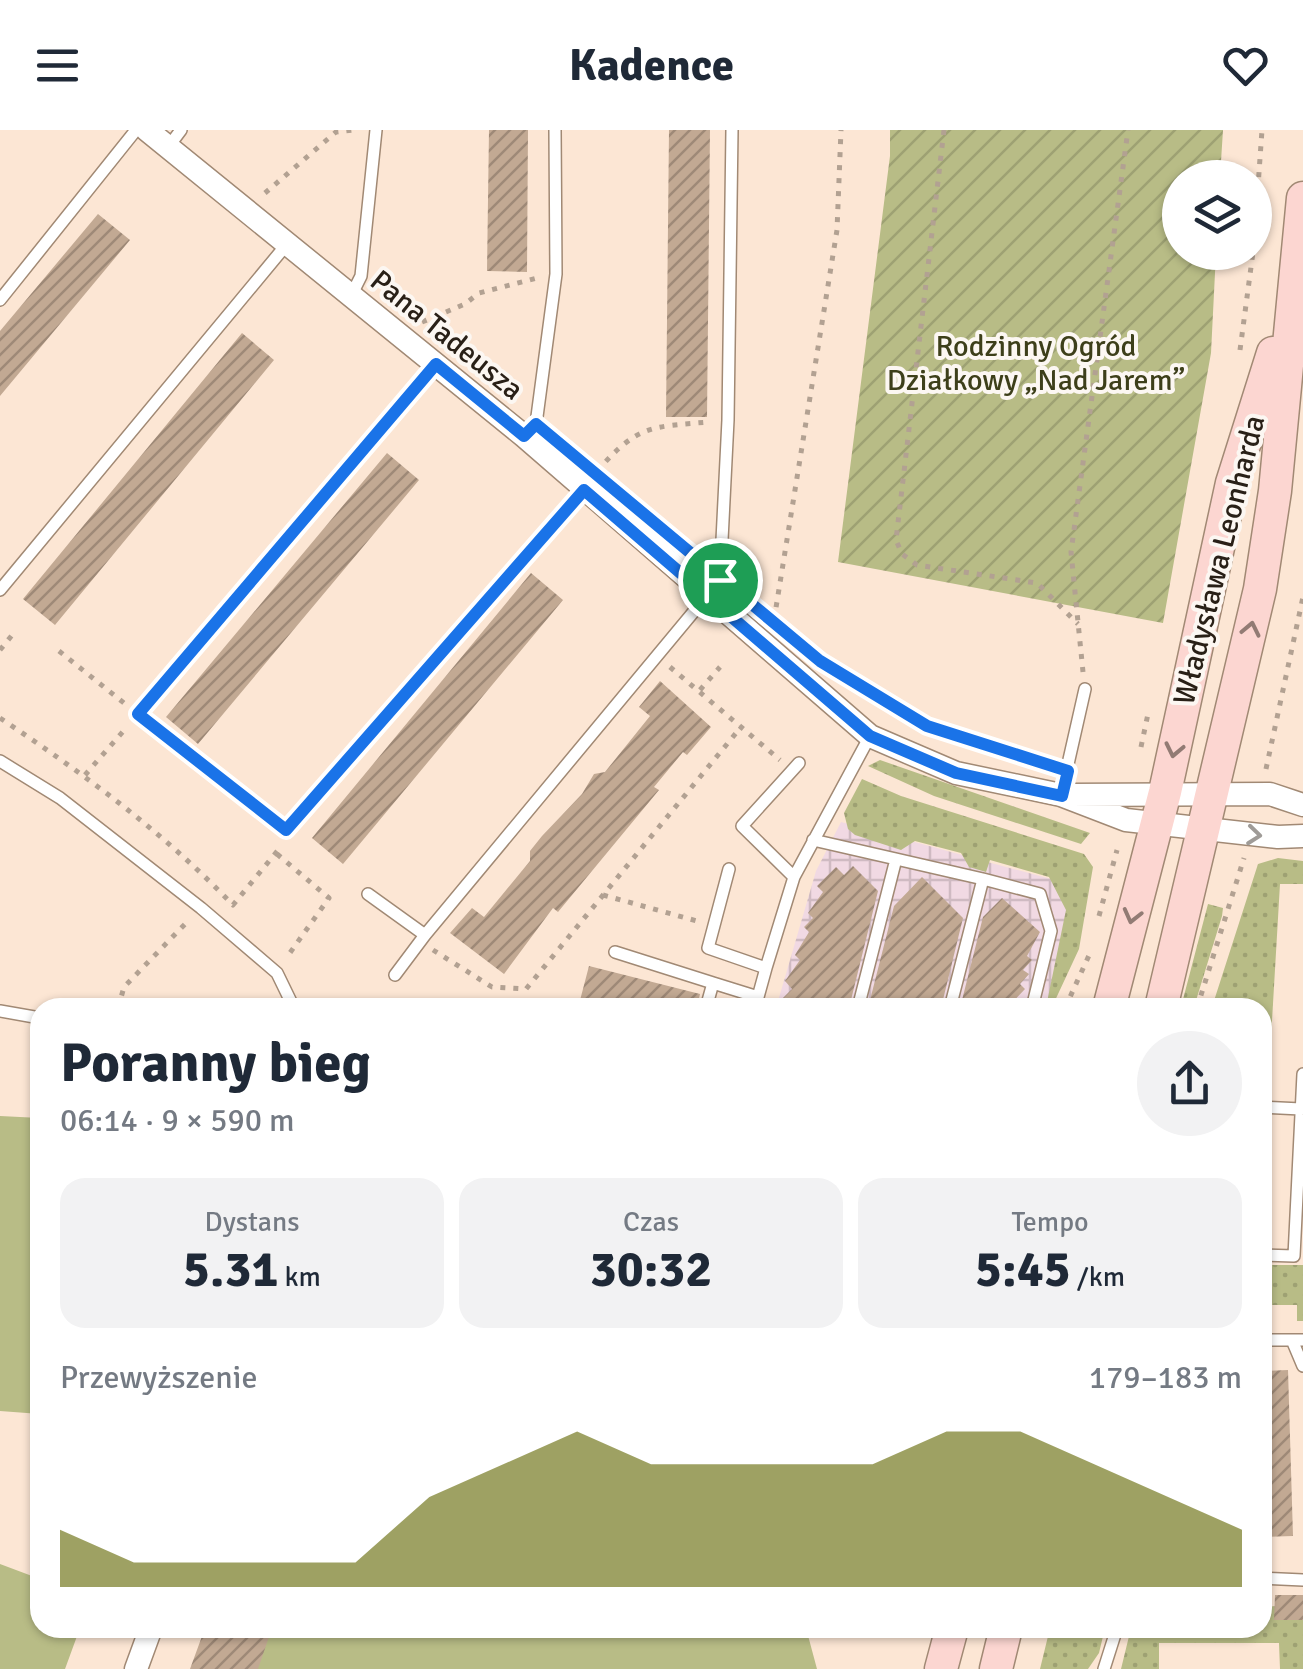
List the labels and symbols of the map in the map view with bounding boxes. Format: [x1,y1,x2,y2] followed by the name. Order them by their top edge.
[363,262,531,408] street label: Pana Tadeusza
[887,328,1185,399] park label: Rodzinny Ogród Działkowy „Nad Jarem”
[1166,412,1273,709] street label: Władysława Leonharda
[678,538,763,623] pin
[1239,621,1260,638] one-way arrow
[1165,741,1186,758] one-way arrow
[1247,824,1263,845] one-way arrow
[1123,907,1144,924] one-way arrow

